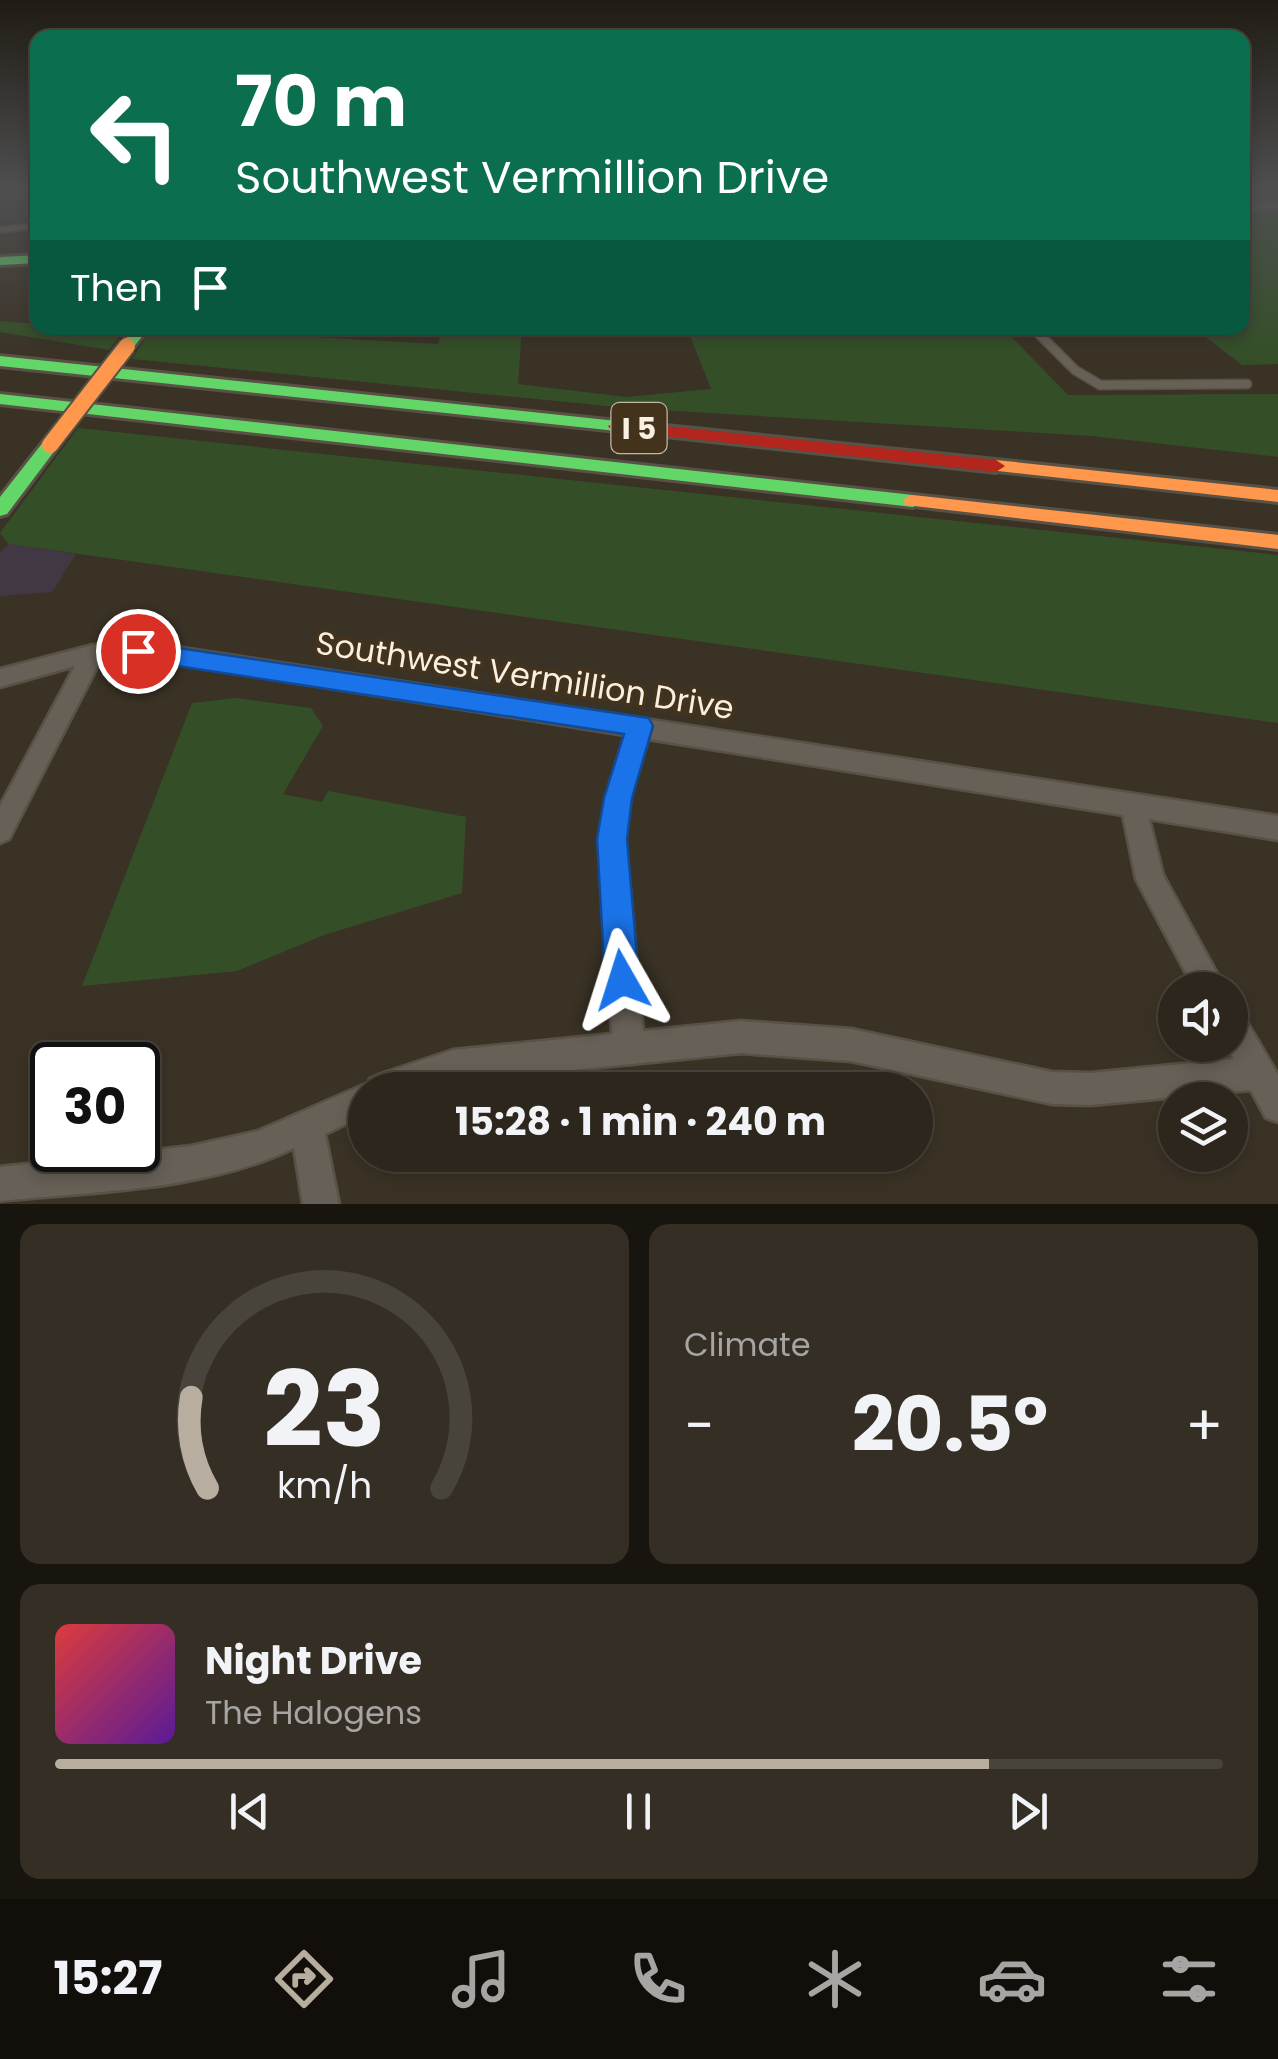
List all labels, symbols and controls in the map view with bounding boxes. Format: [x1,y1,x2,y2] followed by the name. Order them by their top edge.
[235,52,407,151] text: 70 m
[70,70,200,200] icon: left
[235,146,829,209] text: Southwest Vermillion Drive
[183,260,238,315] icon: arrive
[70,261,163,314] text: Then
[612,403,666,453] road number: I 5
[96,609,181,694] pin
[313,620,737,730] street label: Southwest Vermillion Drive
[111,624,166,679] icon: arrive
[570,928,674,1032] position arrow
[1158,972,1248,1172] map controls
[1158,972,1248,1062] button: sound
[30,1042,160,1172] speed limit sign: 30
[1158,1082,1248,1172] button: layers
[455,1095,826,1148] text: 15:28 · 1 min · 240 m
[684,1322,811,1367] text: Climate
[263,1337,386,1482] text: 23
[852,1372,1048,1477] text: 20.5°
[684,1387,714,1464] text: −
[1185,1387,1223,1464] text: +
[277,1460,372,1511] text: km/h
[205,1634,422,1687] text: Night Drive
[205,1690,422,1735] text: The Halogens
[222,1784,277,1839] icon: previous
[611,1784,666,1839] icon: pause
[1001,1784,1056,1839] icon: next
[269,1944,339,2014] icon: directions
[446,1944,516,2014] icon: music
[623,1944,693,2014] icon: phone
[800,1944,870,2014] icon: climate
[977,1944,1047,2014] icon: car
[1154,1944,1224,2014] icon: filters
[54,1947,162,2010] text: 15:27

